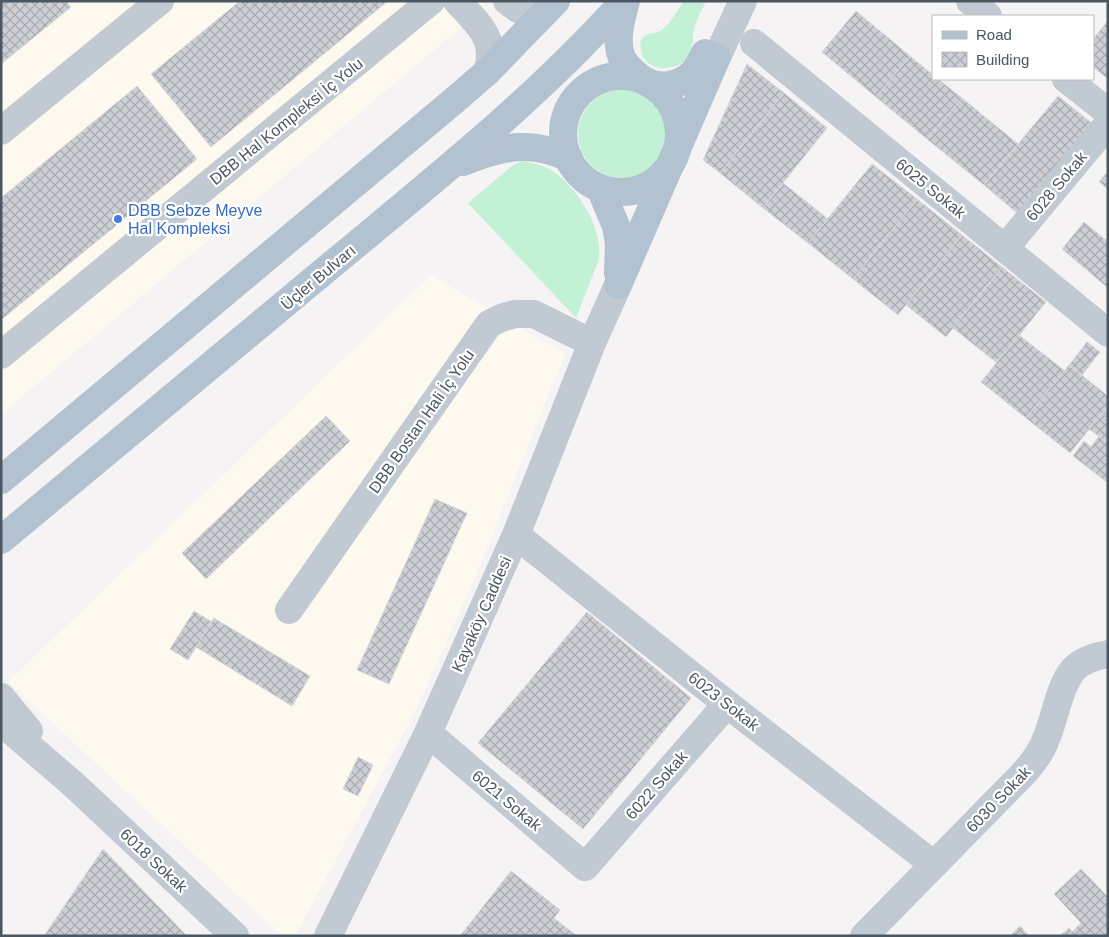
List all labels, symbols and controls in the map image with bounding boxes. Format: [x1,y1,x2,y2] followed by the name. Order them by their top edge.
[932,15,1094,80] legend
[976,26,1012,43] text: Road
[976,51,1029,68] text: Building
[206,54,366,188] street label: DBB Hal Kompleksi İç Yolu
[1023,148,1091,224] street label: 6028 Sokak
[892,155,970,222] street label: 6025 Sokak
[128,202,262,237] place label: DBB Sebze Meyve Hal Kompleksi
[112,213,124,225] marker: DBB Sebze Meyve Hal Kompleksi
[278,241,359,313] street label: Üçler Bulvarı
[365,346,477,496] street label: DBB Bostan Hali İç Yolu
[448,554,515,675] street label: Kayaköy Caddesi
[685,669,763,735] street label: 6023 Sokak
[622,747,691,823] street label: 6022 Sokak
[963,762,1035,836] street label: 6030 Sokak
[469,767,545,835] street label: 6021 Sokak
[117,825,191,896] street label: 6018 Sokak

